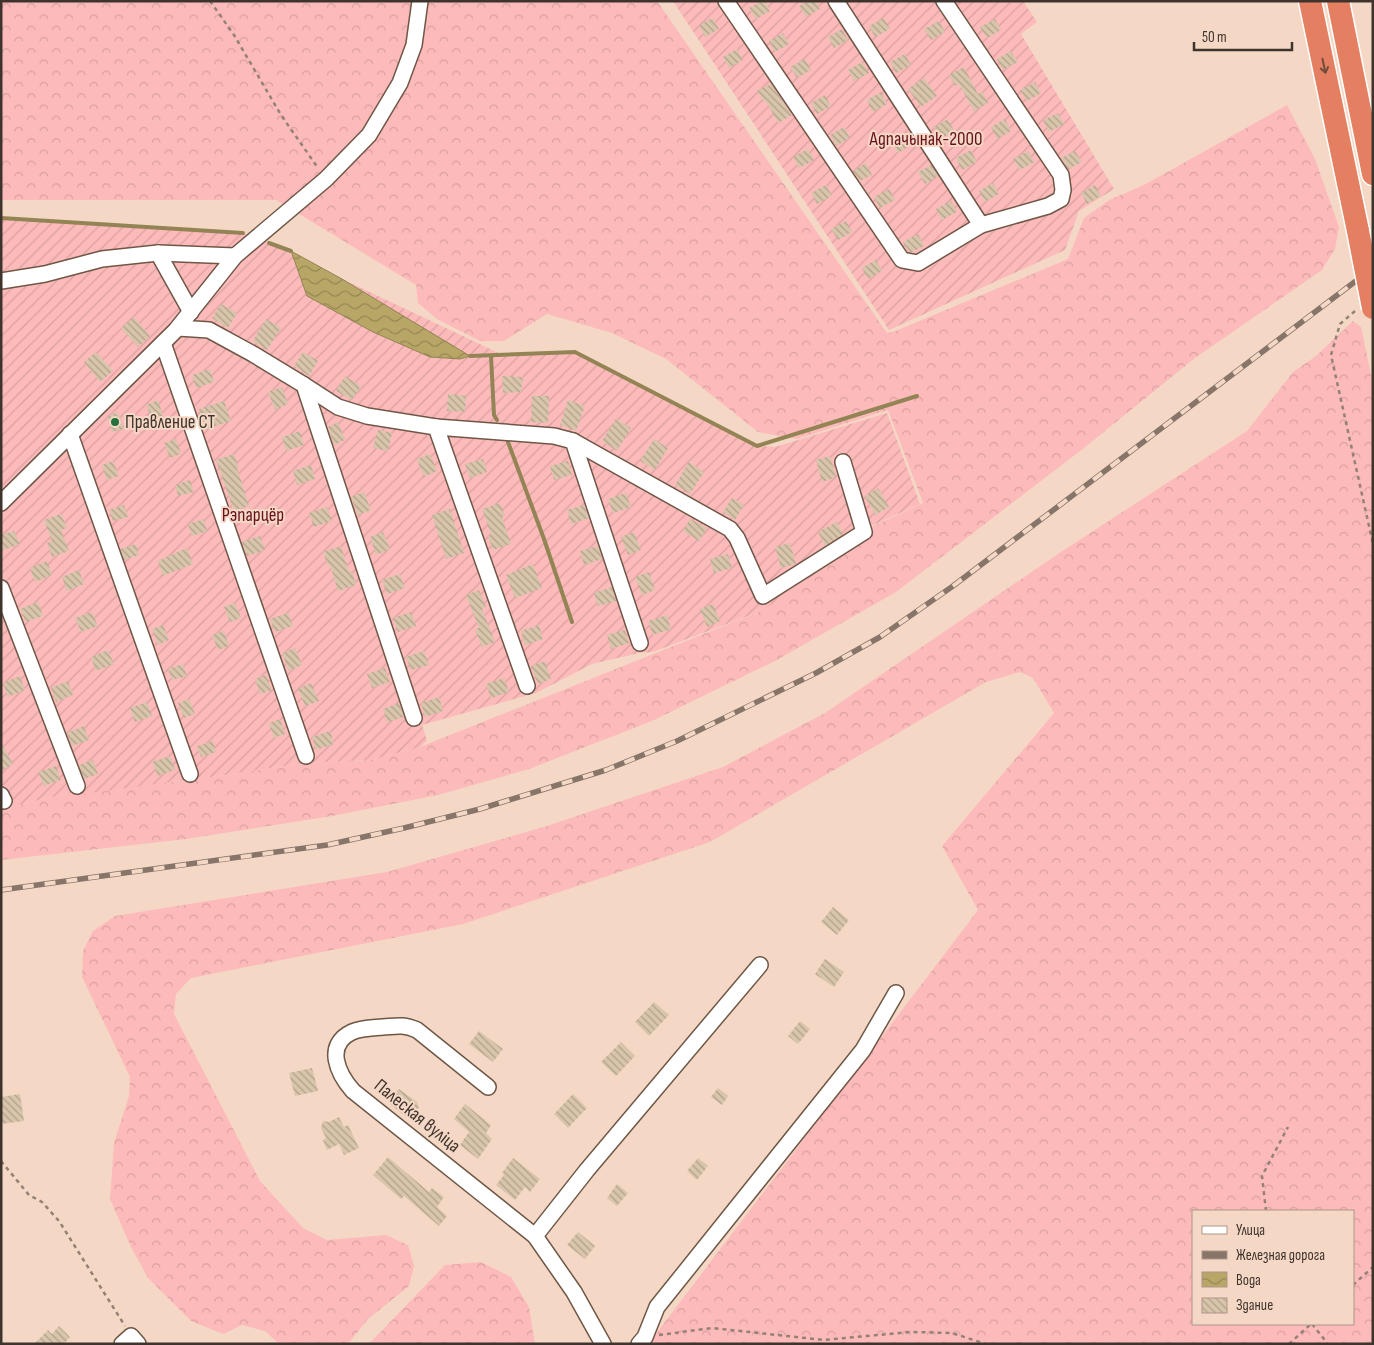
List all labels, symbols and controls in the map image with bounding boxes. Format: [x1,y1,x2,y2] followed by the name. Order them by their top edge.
[1194,20,1292,52] scale bar
[1202,28,1227,47] text: 50 m
[1320,58,1329,74] one-way arrow
[869,128,982,151] park label: Адпачынак-2000
[125,411,216,434] place label: Правление СТ
[109,416,121,428] marker: Правление СТ
[222,504,284,527] park label: Рэпарцёр
[369,1074,465,1158] street label: Палеская вуліца
[1192,1210,1354,1325] legend
[1236,1221,1265,1240] text: Улица
[1236,1246,1325,1265] text: Железная дорога
[1236,1271,1261,1290] text: Вода
[1236,1296,1273,1315] text: Здание

